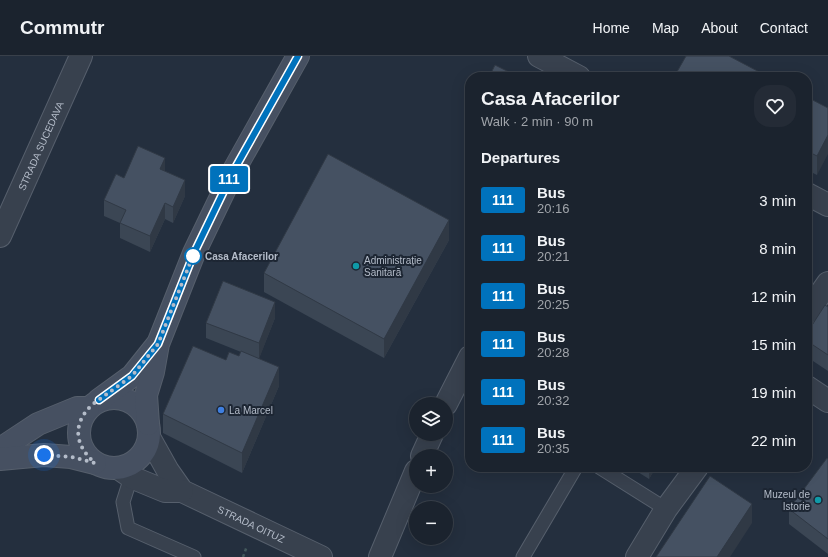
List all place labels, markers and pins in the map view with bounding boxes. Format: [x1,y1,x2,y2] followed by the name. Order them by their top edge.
[184,247,202,265] marker: Casa Afacerilor
[205,251,278,262] place label: Casa Afacerilor
[364,255,422,278] place label: Administrație Sanitară
[351,261,361,271] marker: Administrație Sanitară
[216,405,226,415] marker: La Marcel
[229,405,273,416] place label: La Marcel
[764,489,810,512] place label: Muzeul de Istorie
[813,495,823,505] marker: Muzeul de Istorie

